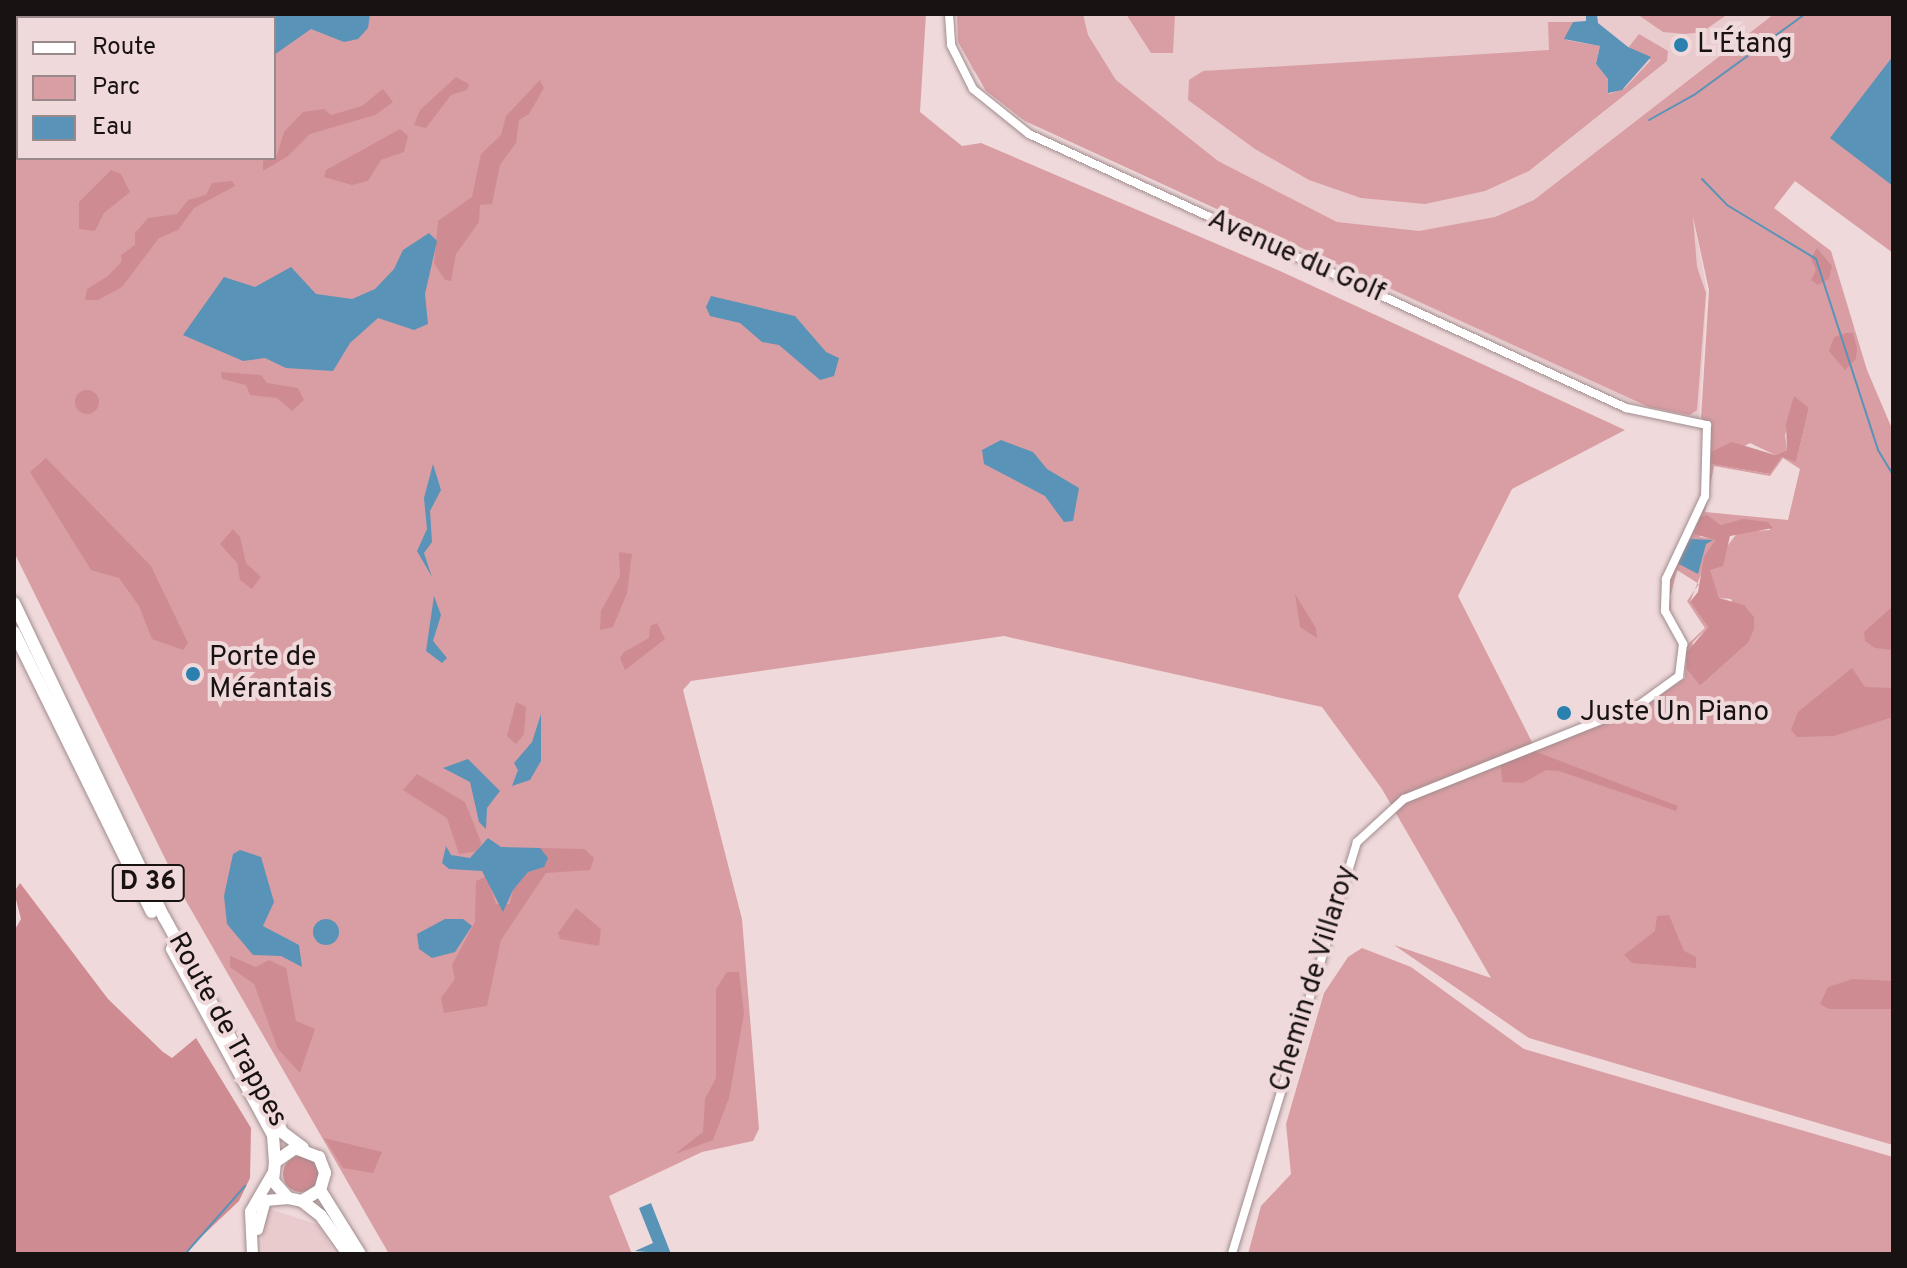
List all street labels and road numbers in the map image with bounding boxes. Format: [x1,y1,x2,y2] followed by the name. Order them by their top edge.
[1202,203,1390,311] street label: Avenue du Golf
[110,861,186,905] road number: D 36
[1263,861,1365,1097] street label: Chemin de Villaroy
[160,927,294,1133] street label: Route de Trappes

